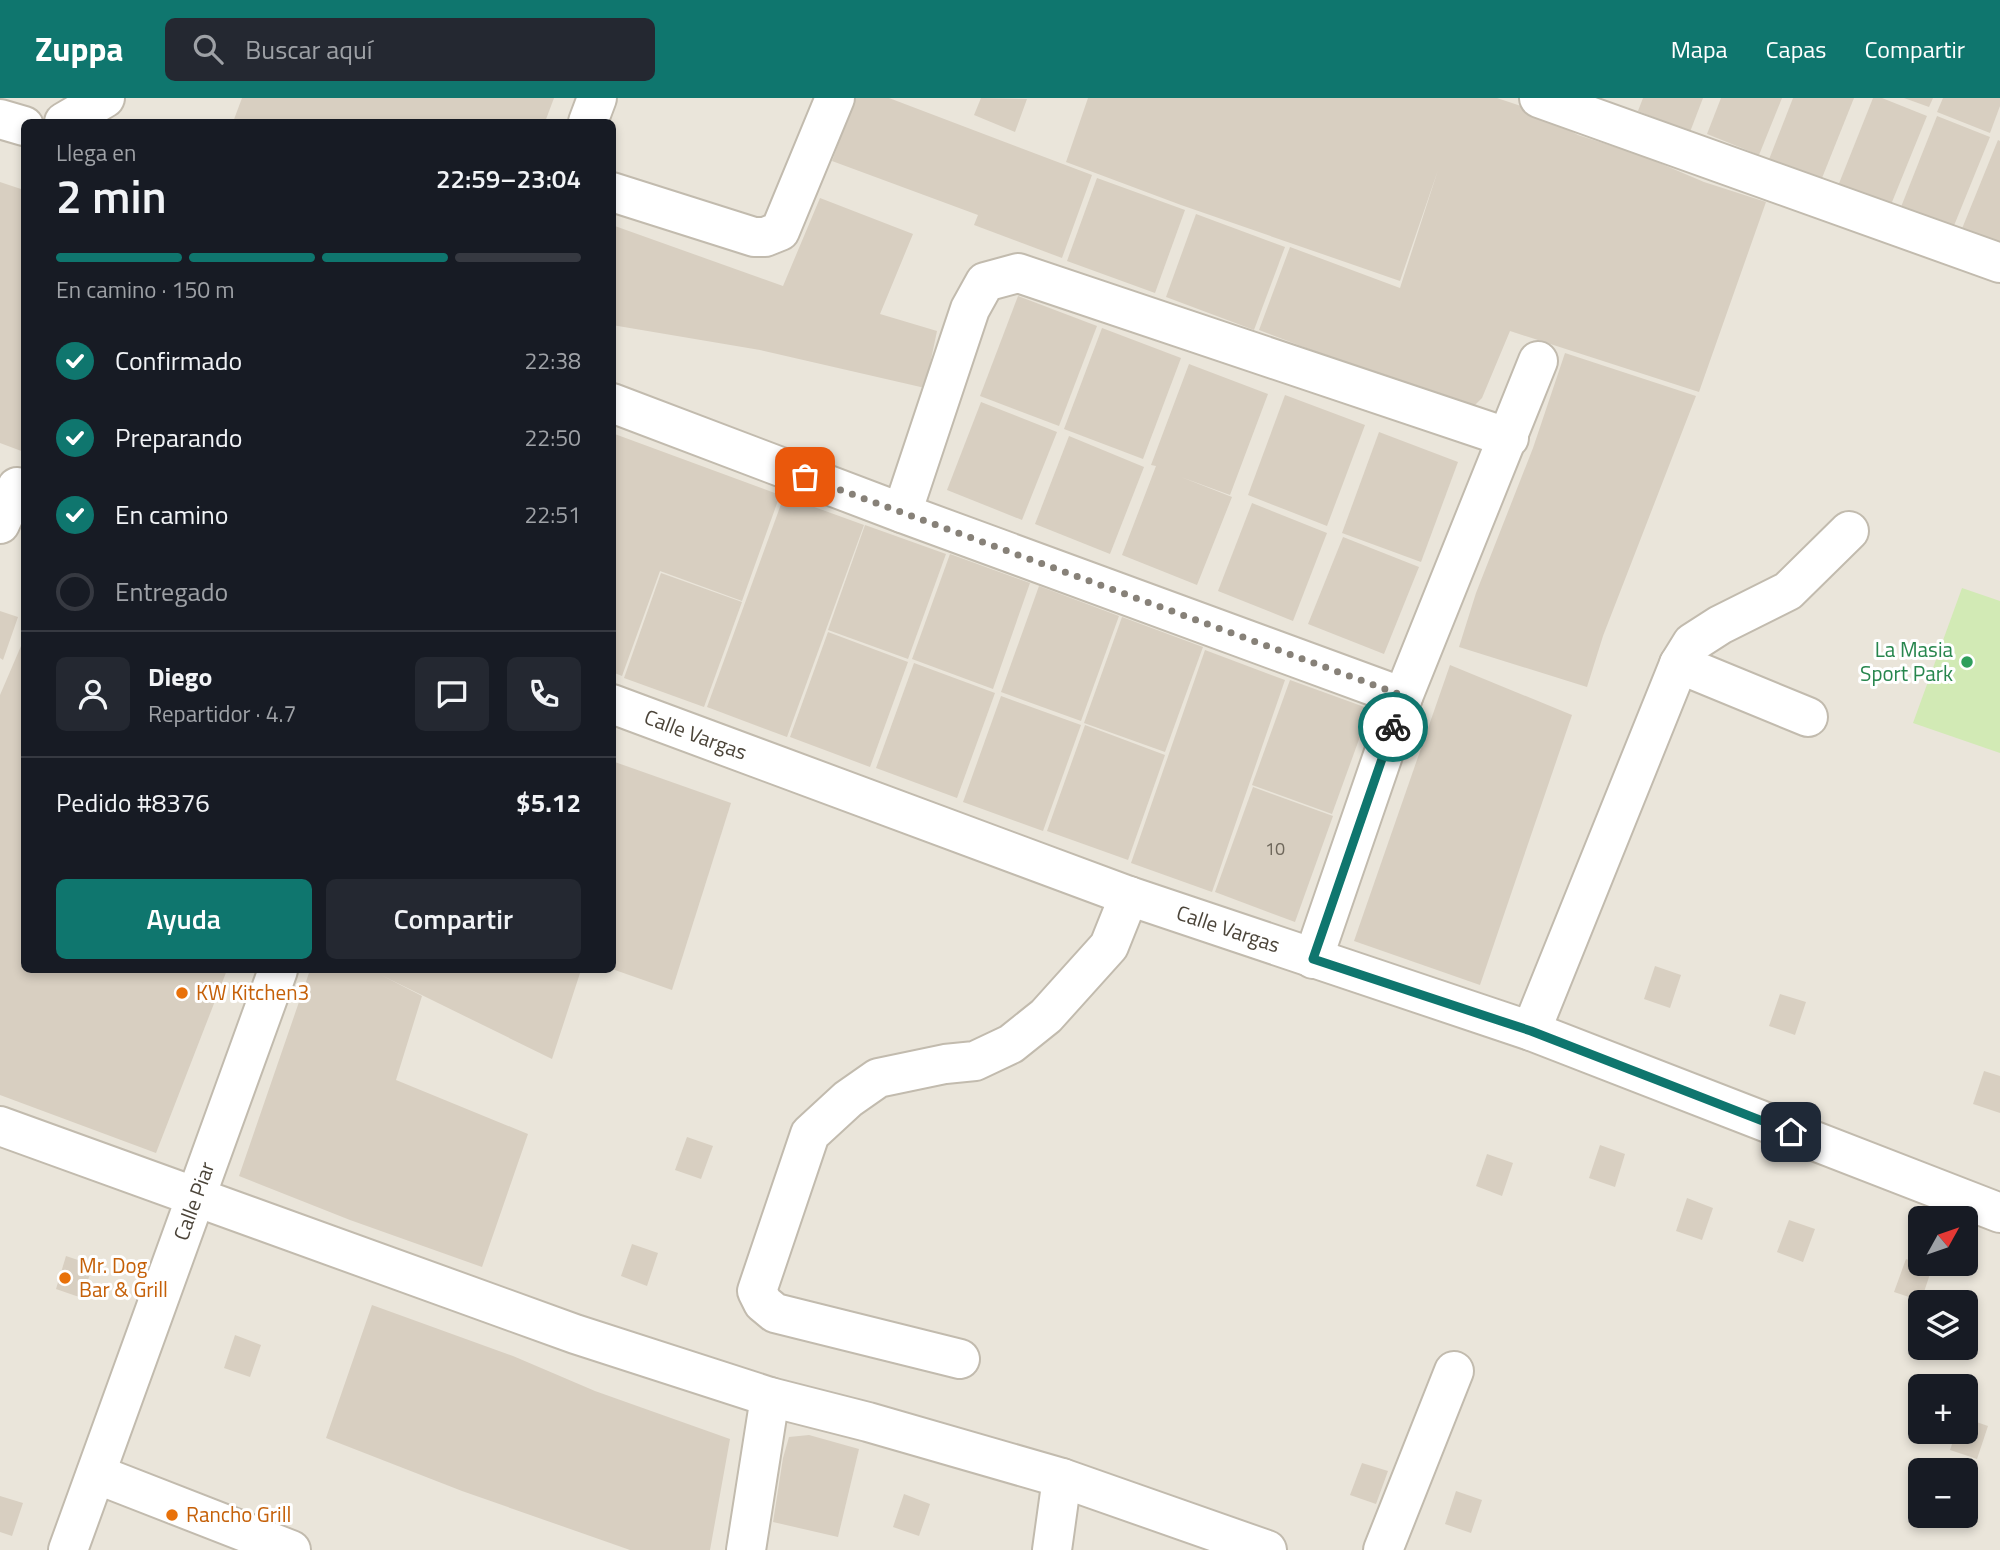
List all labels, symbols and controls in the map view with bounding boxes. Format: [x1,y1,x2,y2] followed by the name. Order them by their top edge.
[165,18,655,81] search box
[35,24,123,74] text: Zuppa
[189,30,227,68] icon: search
[245,30,373,69] text: Buscar aquí
[1671,31,1728,67] text: Mapa
[1766,31,1826,67] text: Capas
[1864,31,1965,67] text: Compartir
[56,135,136,170] text: Llega en
[436,159,581,198] text: 22:59–23:04
[56,161,167,231] text: 2 min
[56,272,234,307] text: En camino · 150 m
[115,341,242,380] text: Confirmado
[56,342,94,380] icon: check
[524,343,581,378] text: 22:38
[115,418,242,457] text: Preparando
[56,419,94,457] icon: check
[524,420,581,455] text: 22:50
[775,447,835,507] pin
[786,458,824,496] icon: bag
[115,495,229,534] text: En camino
[56,496,94,534] icon: check
[524,497,581,532] text: 22:51
[115,572,228,611] text: Entregado
[1860,633,1953,689] place label: La Masia Sport Park
[1959,654,1975,670] marker: La Masia Sport Park
[56,657,130,731] button: person
[148,657,212,696] text: Diego
[415,657,489,731] button: chat
[507,657,581,731] button: phone
[1358,692,1428,762] courier
[148,696,296,731] text: Repartidor · 4.7
[640,700,752,768] street label: Calle Vargas
[1374,708,1412,746] icon: bike
[56,783,210,822] text: Pedido #8376
[516,783,581,822] text: $5.12
[1265,835,1285,862] house number: 10
[56,879,312,959] button: Ayuda
[326,879,581,959] button: Compartir
[1172,896,1284,961] street label: Calle Vargas
[196,976,309,1008] place label: KW Kitchen3
[174,985,190,1001] marker: KW Kitchen3
[1761,1102,1821,1162] pin
[1772,1113,1810,1151] icon: home
[164,1157,222,1245] street label: Calle Piar
[1908,1206,1978,1276] north arrow
[1908,1206,1978,1528] map controls
[79,1249,168,1305] place label: Mr. Dog Bar & Grill
[57,1270,73,1286] marker: Mr. Dog Bar & Grill
[1908,1290,1978,1360] button: layers
[1908,1374,1978,1444] button: +
[1908,1458,1978,1528] button: −
[186,1498,291,1530] place label: Rancho Grill
[164,1507,180,1523] marker: Rancho Grill

